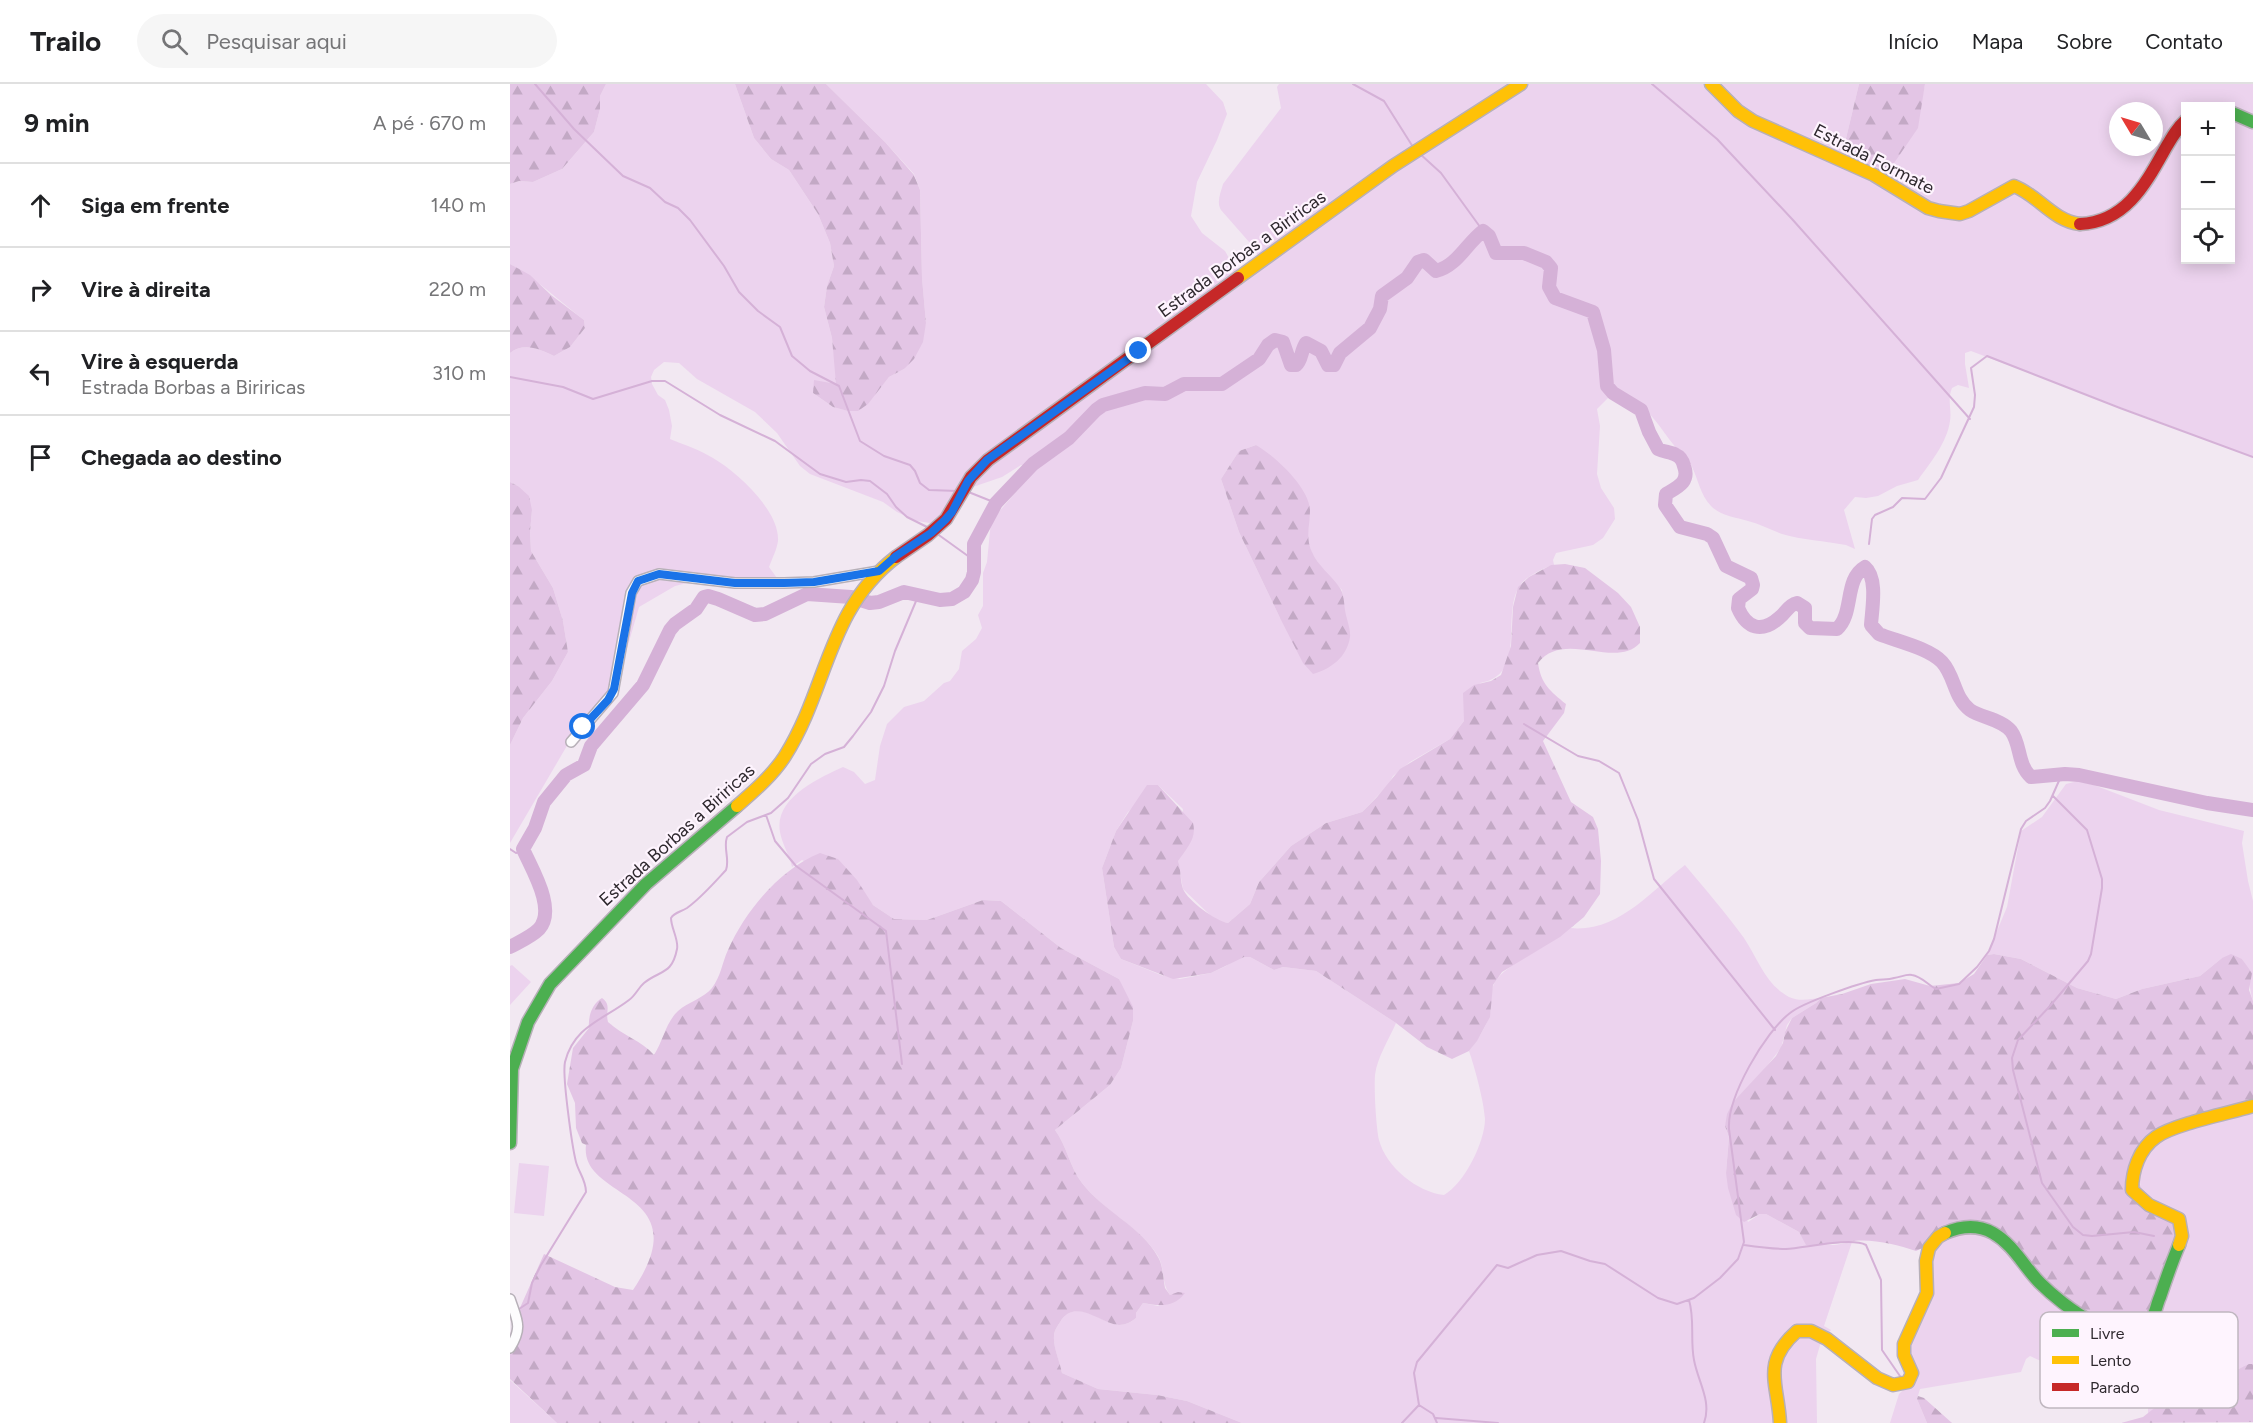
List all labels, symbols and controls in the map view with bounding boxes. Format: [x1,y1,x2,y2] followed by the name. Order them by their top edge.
[137,14,557,68] search box
[30,24,101,58] text: Trailo
[158,25,191,58] icon: search
[206,28,347,55] text: Pesquisar aqui
[1888,29,1939,54] text: Início
[1972,29,2023,54] text: Mapa
[2056,29,2112,54] text: Sobre
[2145,29,2223,54] text: Contato
[2109,102,2163,156] north arrow
[2181,102,2235,264] map controls
[2181,102,2235,156] button: +
[24,107,90,139] text: 9 min
[373,111,486,135] text: A pé · 670 m
[1810,119,1938,199] street label: Estrada Formate
[2181,156,2235,210] button: −
[1154,186,1330,322] street label: Estrada Borbas a Biriricas
[24,189,57,222] icon: ahead
[81,192,229,219] text: Siga em frente
[431,193,486,217] text: 140 m
[2181,210,2235,264] button: locate
[24,273,57,306] icon: right
[81,276,211,303] text: Vire à direita
[429,277,486,301] text: 220 m
[1125,337,1151,363] route end
[81,348,239,375] text: Vire à esquerda
[24,357,57,390] icon: left
[432,361,486,385] text: 310 m
[81,375,305,399] text: Estrada Borbas a Biriricas
[24,441,57,474] icon: arrive
[81,444,282,471] text: Chegada ao destino
[569,713,595,739] route start
[595,759,759,911] street label: Estrada Borbas a Biriricas
[2040,1312,2238,1408] legend
[2090,1324,2125,1343] text: Livre
[2090,1351,2131,1370] text: Lento
[2090,1378,2140,1397] text: Parado

